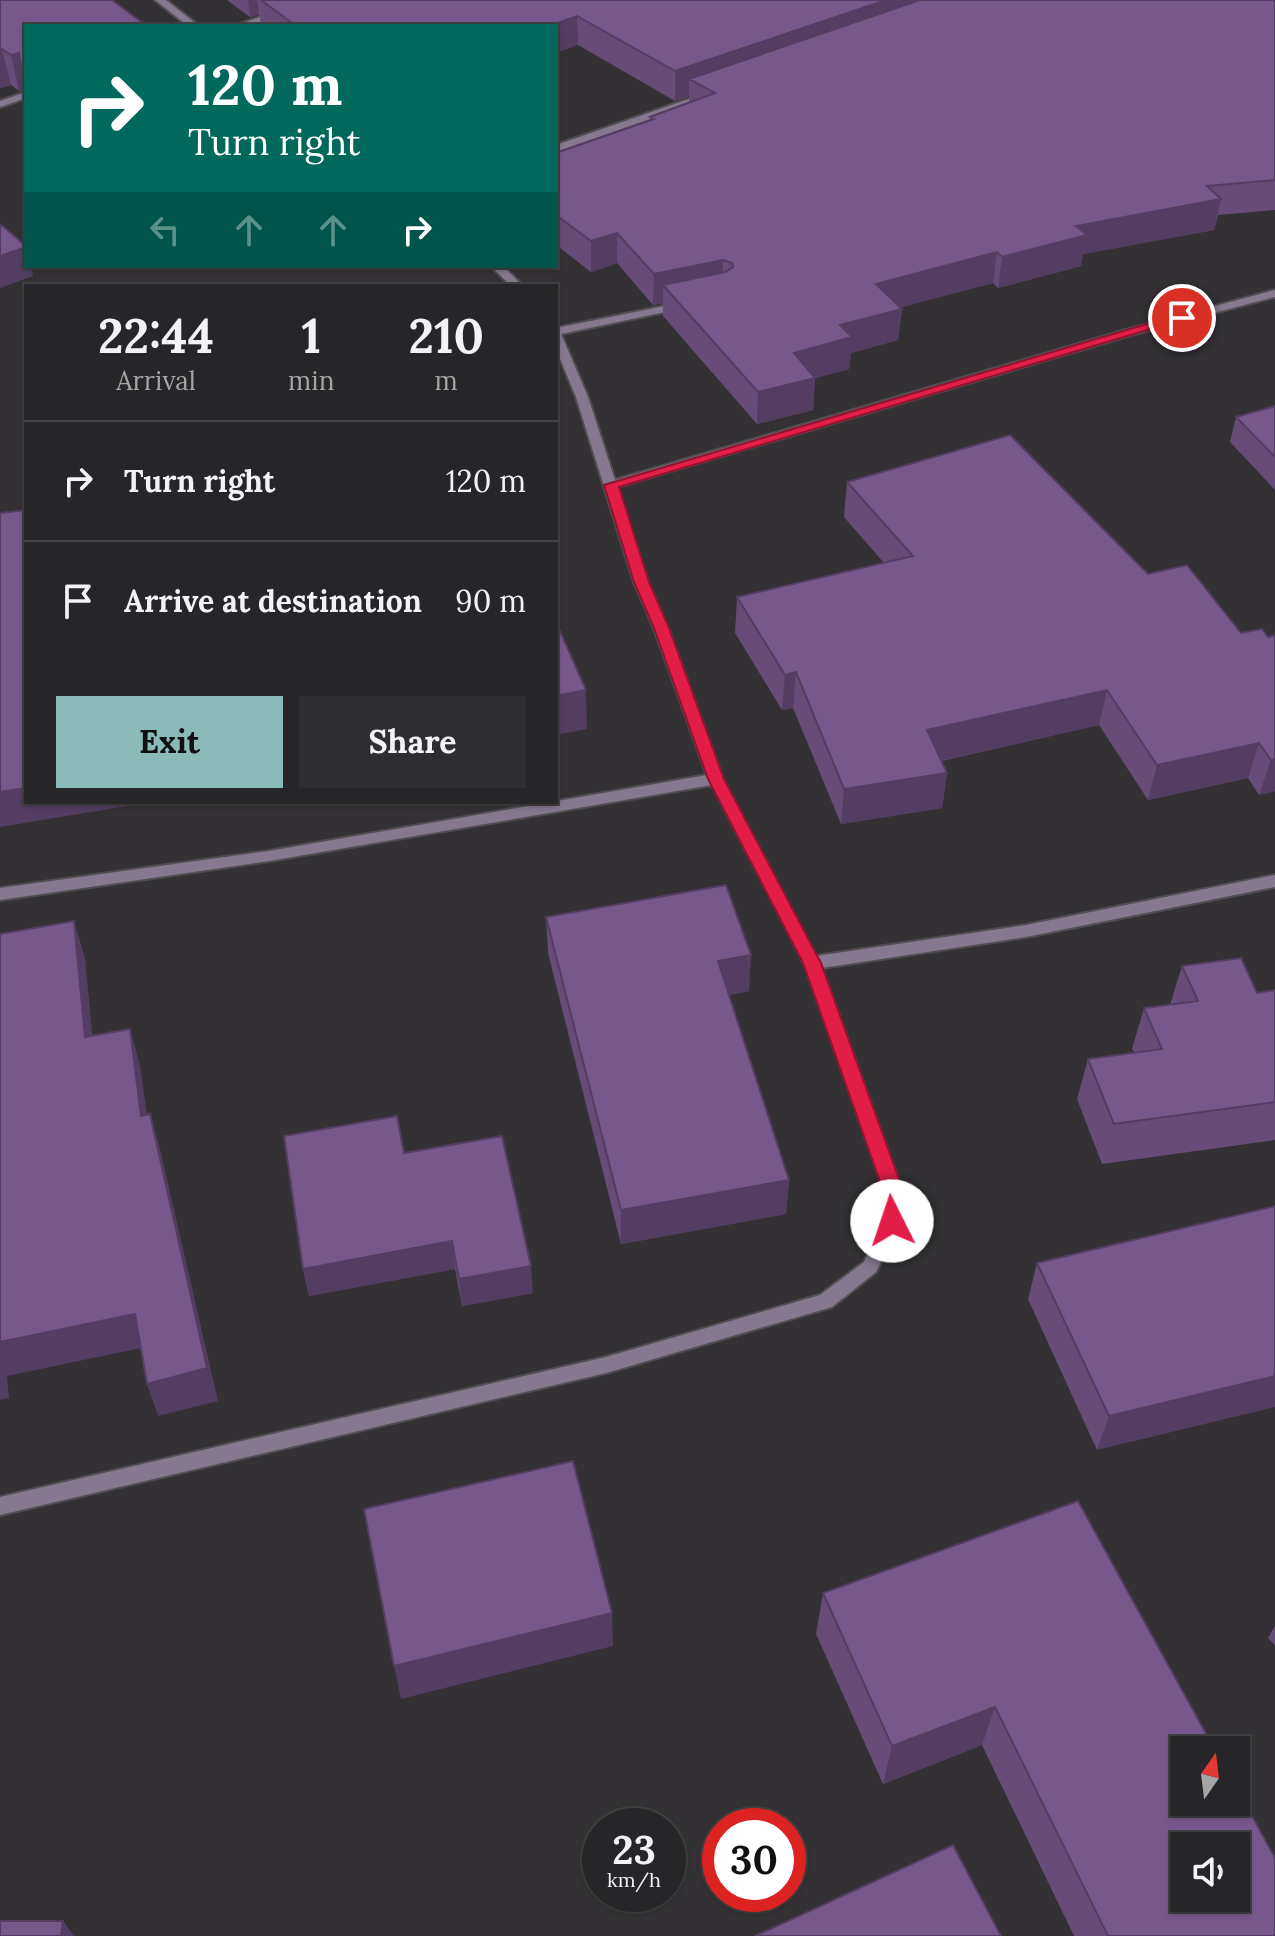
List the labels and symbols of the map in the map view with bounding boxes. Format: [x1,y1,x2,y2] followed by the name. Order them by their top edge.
[1148,284,1216,352] pin
[850,1179,934,1263] position arrow
[1170,1736,1250,1816] north arrow
[702,1808,806,1912] speed limit sign: 30

